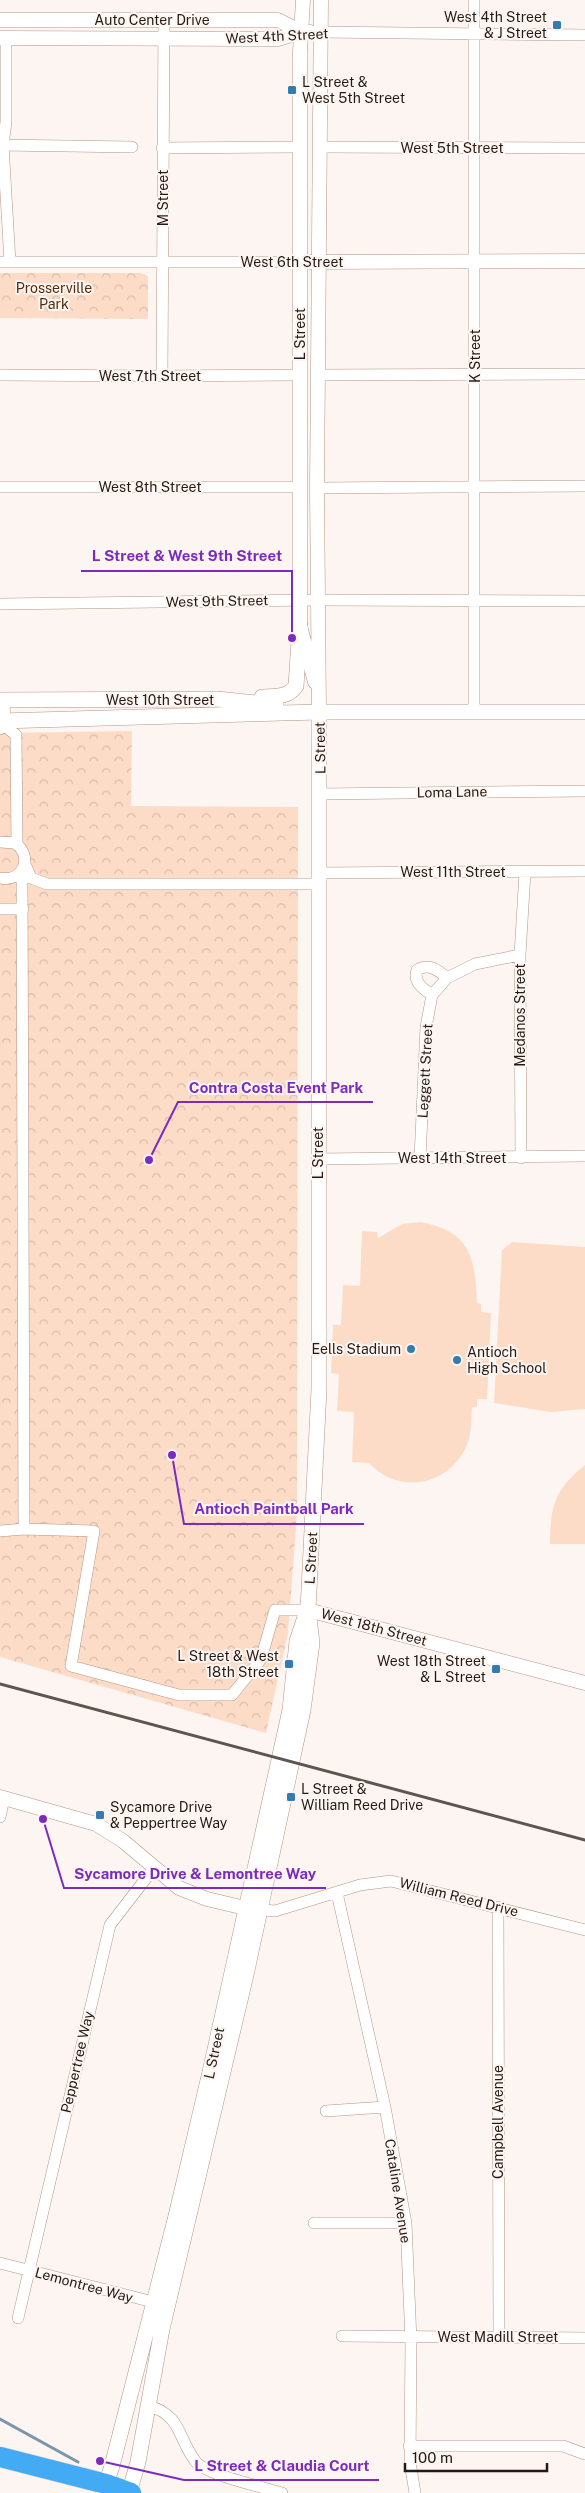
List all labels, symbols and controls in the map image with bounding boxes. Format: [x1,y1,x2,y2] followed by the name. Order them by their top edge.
[444,9,547,41] place label: West 4th Street & J Street
[94,12,210,28] street label: Auto Center Drive
[551,19,563,31] marker: West 4th Street & J Street
[225,25,329,47] street label: West 4th Street
[302,74,405,106] place label: L Street & West 5th Street
[286,84,298,96] marker: L Street & West 5th Street
[400,140,504,156] street label: West 5th Street
[155,170,171,226] street label: M Street
[241,254,343,270] street label: West 6th Street
[16,280,92,312] park label: Prosserville Park
[292,308,308,360] street label: L Street
[467,329,483,383] street label: K Street
[99,368,201,384] street label: West 7th Street
[98,479,202,495] street label: West 8th Street
[81,541,292,571] callout: L Street & West 9th Street
[92,547,282,564] text: L Street & West 9th Street
[165,592,269,610] street label: West 9th Street
[106,692,214,708] street label: West 10th Street
[312,722,328,774] street label: L Street
[417,783,487,801] street label: Loma Lane
[400,864,506,880] street label: West 11th Street
[512,963,528,1067] street label: Medanos Street
[415,1023,435,1119] street label: Leggett Street
[178,1072,373,1102] callout: Contra Costa Event Park
[189,1079,363,1096] text: Contra Costa Event Park
[310,1127,326,1179] street label: L Street
[398,1150,506,1166] street label: West 14th Street
[311,1341,401,1357] place label: Eells Stadium
[405,1343,417,1355] marker: Eells Stadium
[467,1344,546,1376] place label: Antioch High School
[451,1354,463,1366] marker: Antioch High School
[184,1494,364,1524] callout: Antioch Paintball Park
[194,1500,354,1517] text: Antioch Paintball Park
[302,1531,320,1585] street label: L Street
[319,1605,429,1649] street label: West 18th Street
[177,1648,279,1680] place label: L Street & West 18th Street
[377,1653,486,1685] place label: West 18th Street & L Street
[283,1658,295,1670] marker: L Street & West 18th Street
[490,1663,502,1675] marker: West 18th Street & L Street
[301,1781,423,1813] place label: L Street & William Reed Drive
[285,1791,297,1803] marker: L Street & William Reed Drive
[110,1799,228,1831] place label: Sycamore Drive & Peppertree Way
[94,1809,106,1821] marker: Sycamore Drive & Peppertree Way
[64,1858,326,1888] callout: Sycamore Drive & Lemontree Way
[74,1865,317,1882] text: Sycamore Drive & Lemontree Way
[398,1874,520,1920] street label: William Reed Drive
[58,2009,97,2114] street label: Peppertree Way
[201,2026,227,2080] street label: L Street
[490,2065,506,2179] street label: Campbell Avenue
[382,2138,414,2244] street label: Cataline Avenue
[33,2264,135,2306] street label: Lemontree Way
[437,2329,559,2345] street label: West Madill Street
[405,2440,548,2472] scale bar
[412,2449,453,2466] text: 100 m
[184,2450,379,2480] callout: L Street & Claudia Court
[194,2457,370,2474] text: L Street & Claudia Court

